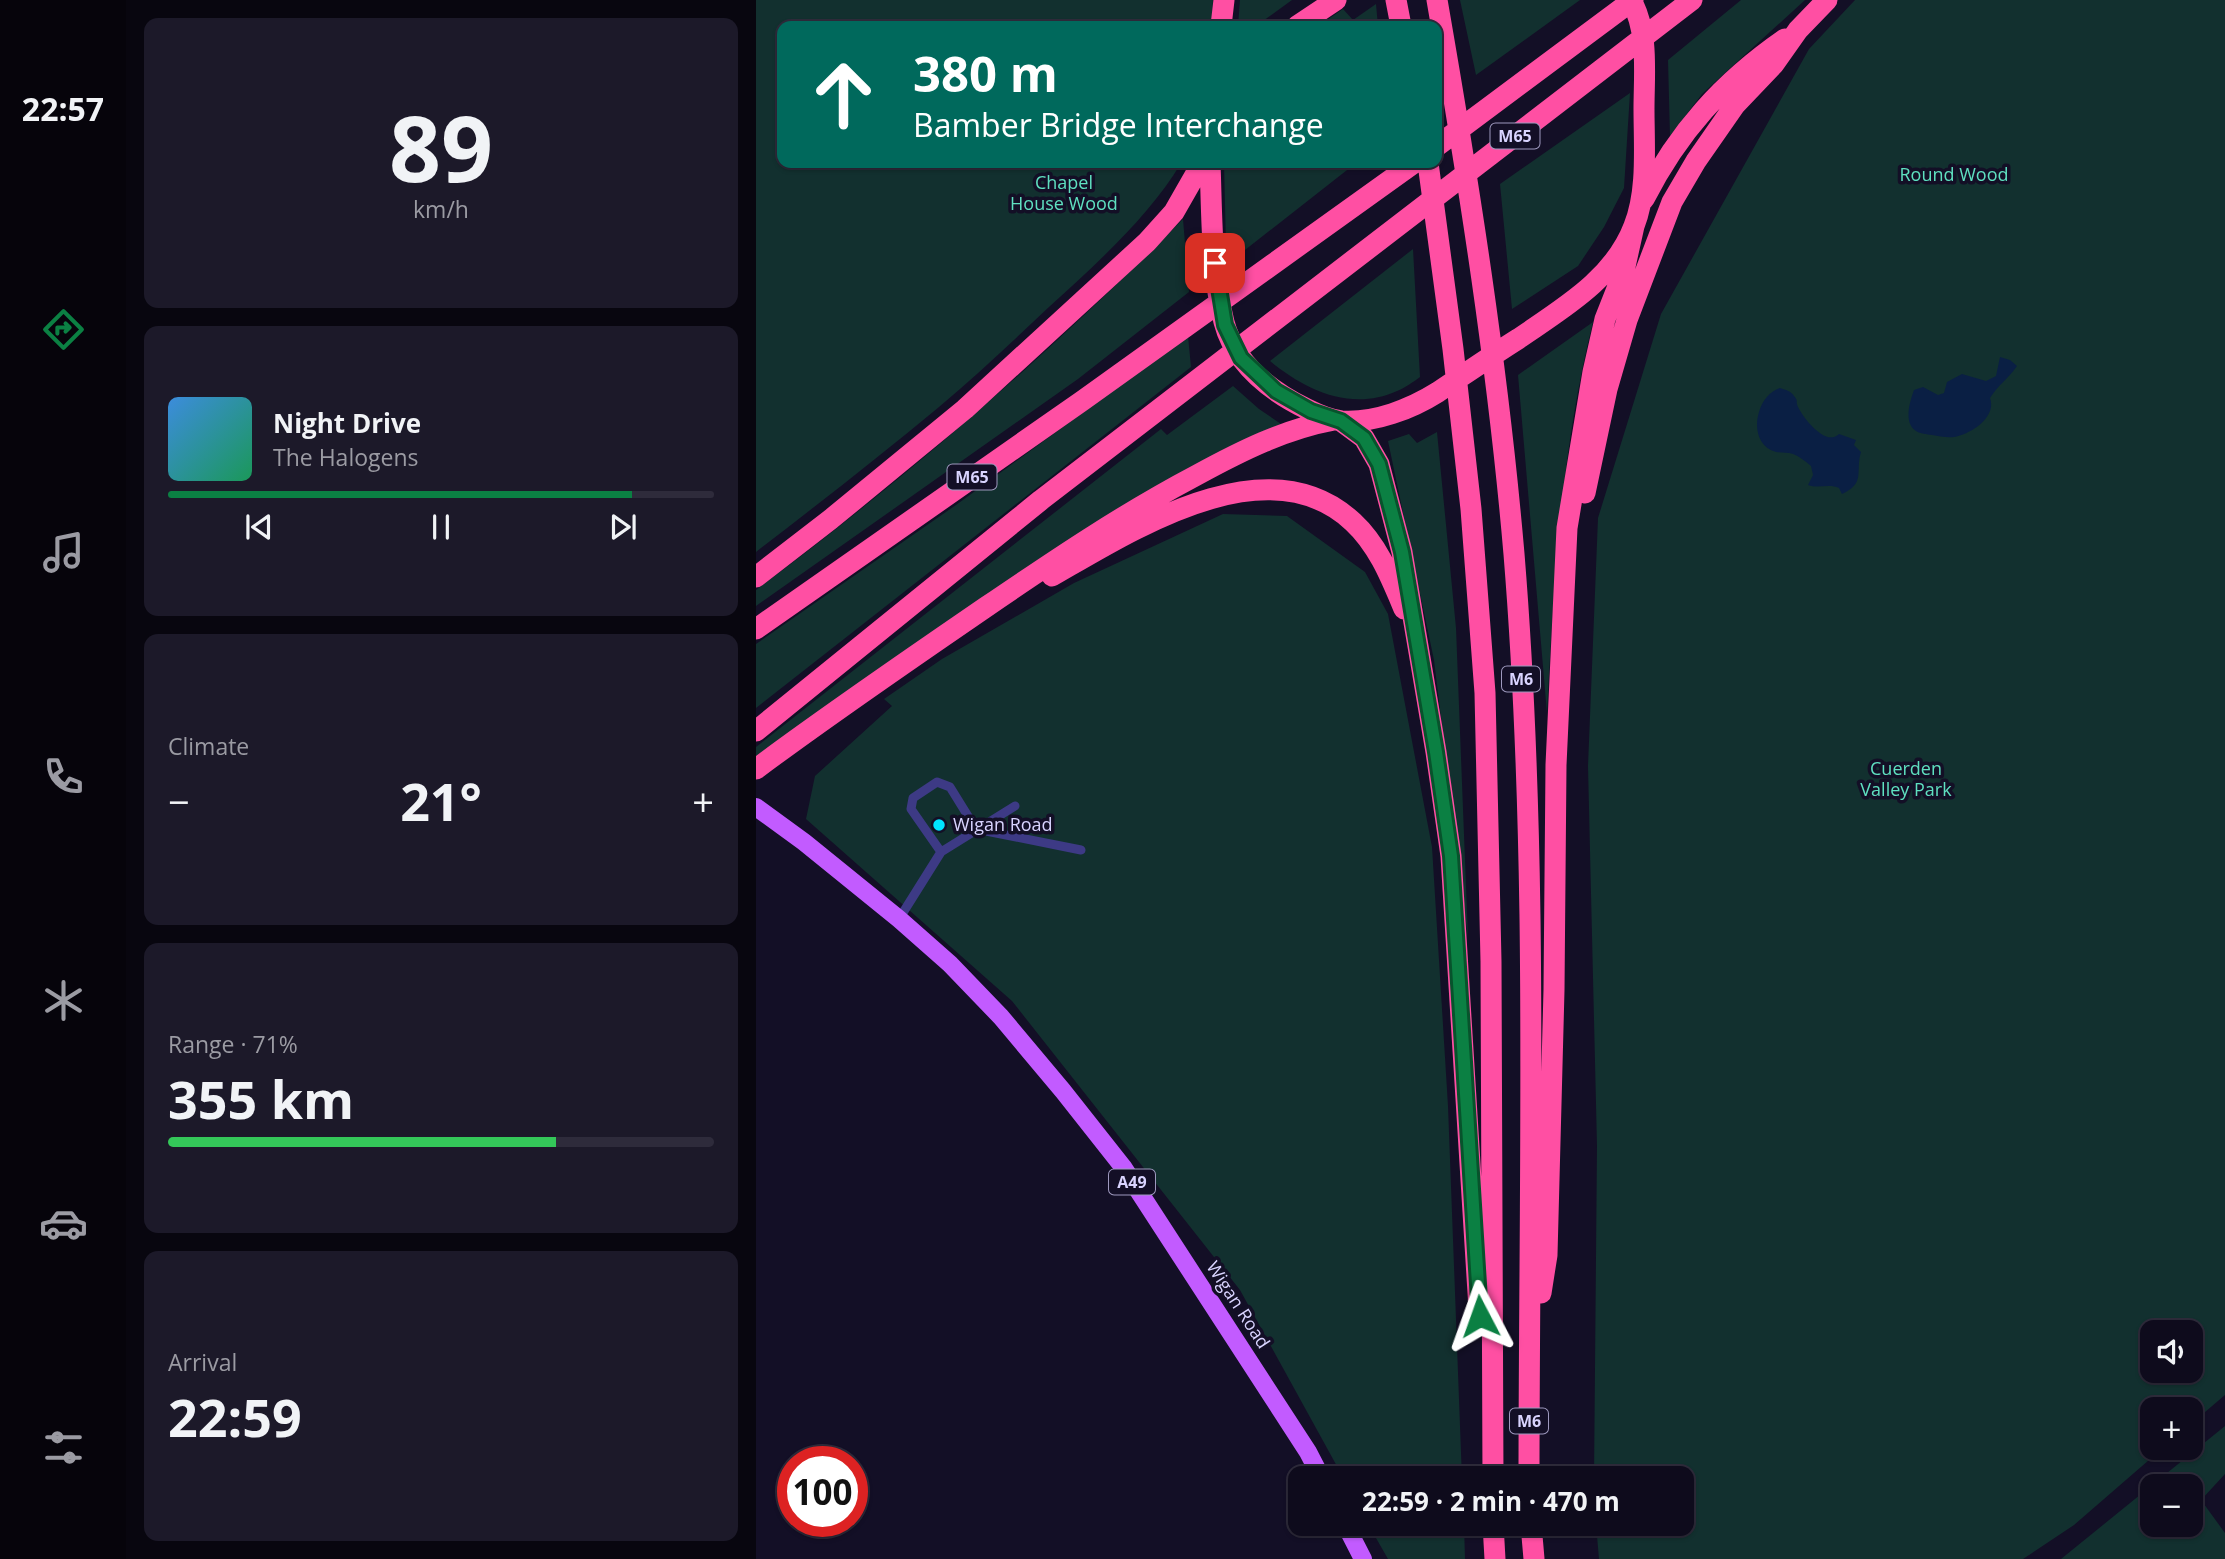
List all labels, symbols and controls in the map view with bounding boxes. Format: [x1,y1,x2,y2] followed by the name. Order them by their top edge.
[913,40,1058,106] text: 380 m
[798,49,889,140] icon: ahead
[389,85,493,209] text: 89
[22,87,104,130] text: 22:57
[913,103,1324,146] text: Bamber Bridge Interchange
[1490,124,1540,148] road number: M65
[1900,162,2009,186] park label: Round Wood
[1010,170,1118,215] park label: Chapel House Wood
[413,193,469,225] text: km/h
[1185,233,1245,293] pin
[1196,244,1234,282] icon: arrive
[39,305,88,354] icon: directions
[273,405,421,441] text: Night Drive
[273,441,419,473] text: The Halogens
[948,464,997,490] road number: M65
[240,508,278,546] icon: previous
[422,508,460,546] icon: pause
[604,508,642,546] icon: next
[39,528,88,577] icon: music
[1502,666,1540,692] road number: M6
[168,730,249,762] text: Climate
[39,752,88,801] icon: phone
[1860,756,1952,801] park label: Cuerden Valley Park
[400,765,482,836] text: 21°
[168,775,190,827] text: −
[692,775,714,827] text: +
[953,812,1053,836] place label: Wigan Road
[931,817,947,833] marker: Wigan Road
[39,976,88,1025] icon: climate
[168,1028,298,1060] text: Range · 71%
[168,1063,354,1134] text: 355 km
[1109,1170,1155,1194] road number: A49
[39,1199,88,1248] icon: car
[1202,1256,1276,1353] street label: Wigan Road
[1443,1279,1517,1353] position arrow
[2140,1320,2203,1537] map controls
[2140,1320,2203,1383] button: sound
[168,1346,237,1378] text: Arrival
[168,1381,302,1452] text: 22:59
[2140,1397,2203,1460] button: +
[1510,1408,1548,1434] road number: M6
[39,1423,88,1472] icon: filters
[777,1446,868,1537] speed limit sign: 100
[2140,1474,2203,1537] button: −
[1362,1483,1620,1519] text: 22:59 · 2 min · 470 m

